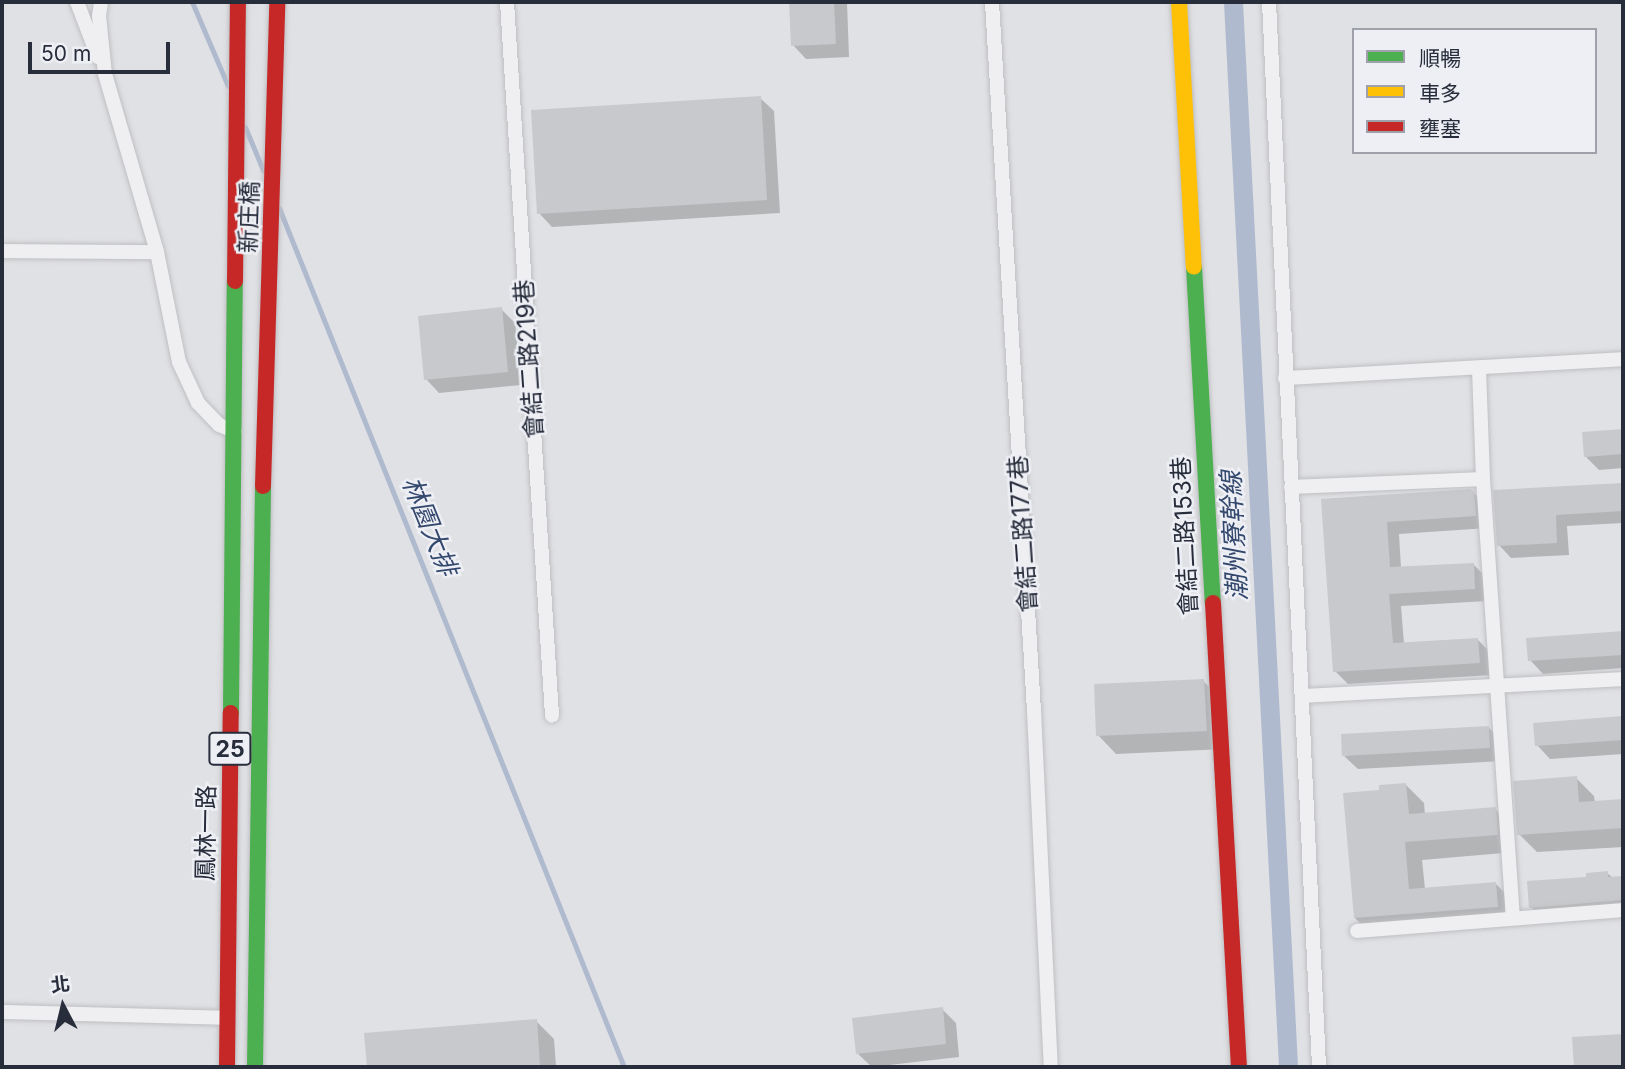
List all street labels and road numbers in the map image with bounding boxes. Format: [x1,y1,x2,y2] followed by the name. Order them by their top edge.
[233,181,265,253] street label: 新庄橋
[509,279,549,439] street label: 會結二路219巷
[1003,454,1043,614] street label: 會結二路177巷
[1166,456,1204,616] street label: 會結二路153巷
[207,730,253,768] road number: 25
[191,785,221,881] street label: 鳳林一路

